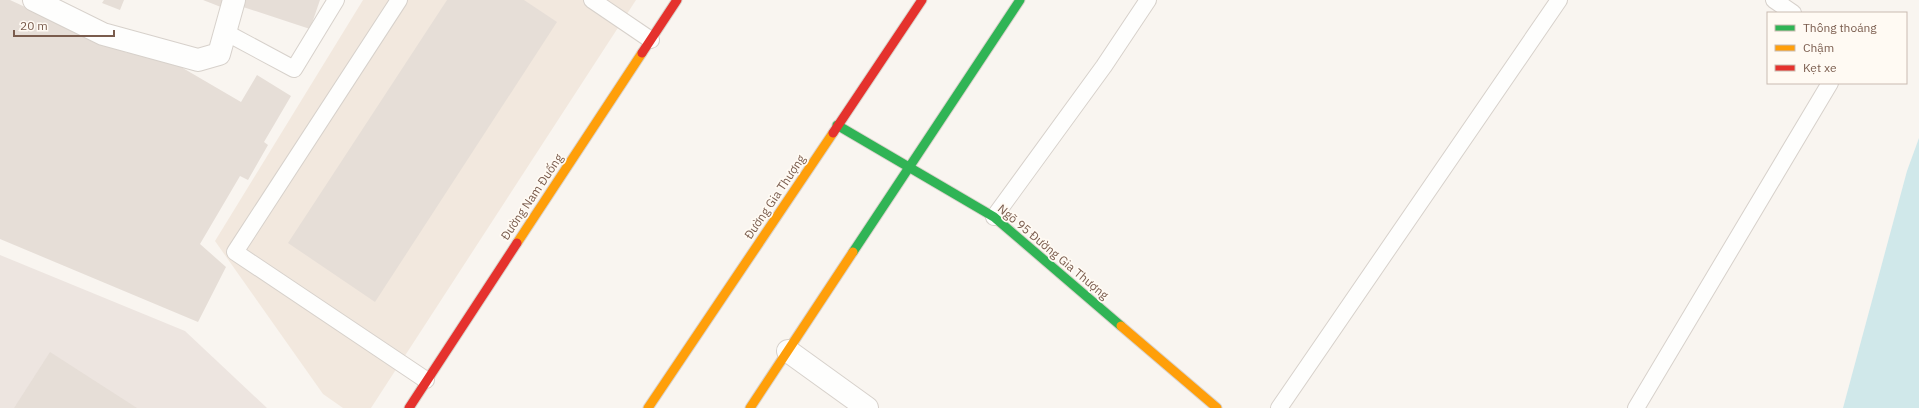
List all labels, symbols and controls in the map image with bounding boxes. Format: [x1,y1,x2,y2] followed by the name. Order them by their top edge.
[14,12,114,38] scale bar
[1767,12,1907,84] legend
[20,18,48,33] text: 20 m
[1803,20,1877,35] text: Thông thoáng
[1803,40,1834,55] text: Chậm
[1803,60,1837,75] text: Kẹt xe
[497,150,566,243] street label: Đường Nam Đuống
[741,151,809,242] street label: Đường Gia Thượng
[995,201,1112,303] street label: Ngõ 95 Đường Gia Thượng

